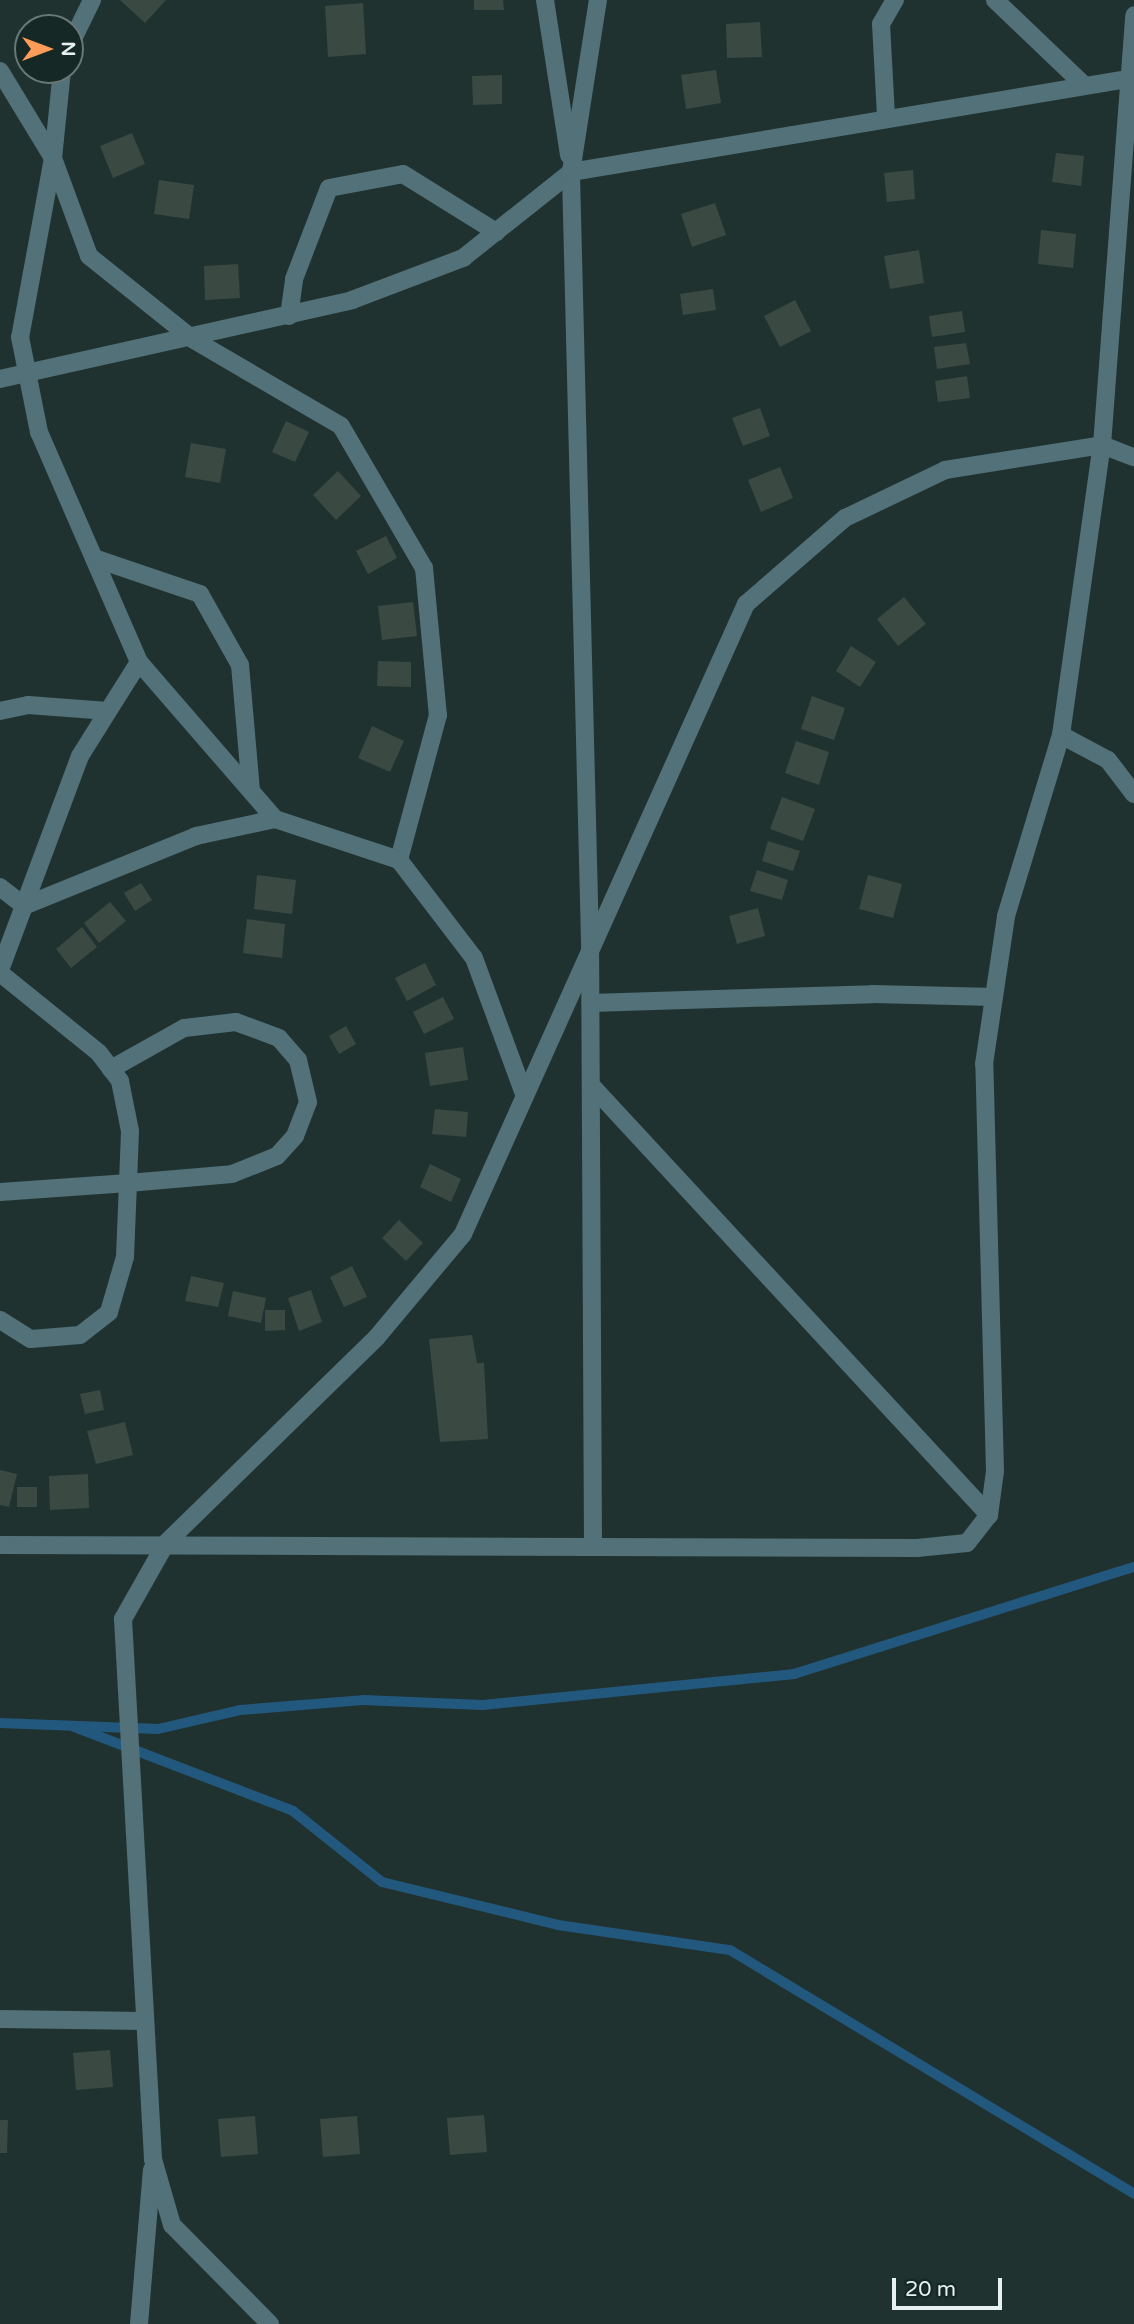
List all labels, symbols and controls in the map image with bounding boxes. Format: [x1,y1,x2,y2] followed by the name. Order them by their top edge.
[14,14,84,84] north arrow
[57,41,79,57] text: N
[896,2264,1006,2308] scale bar
[905,2277,956,2302] text: 20 m

